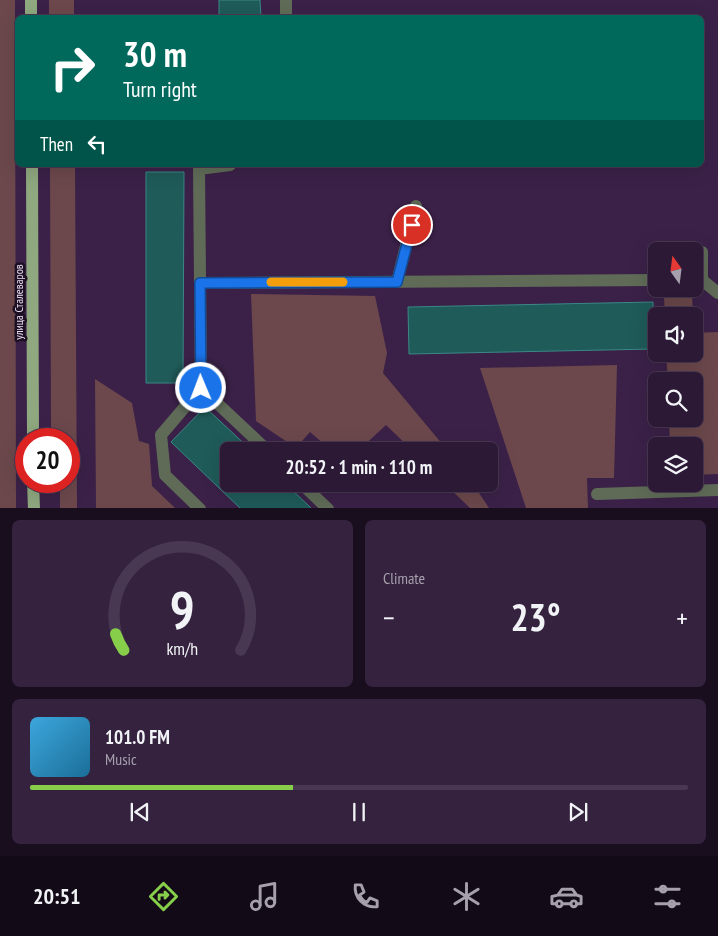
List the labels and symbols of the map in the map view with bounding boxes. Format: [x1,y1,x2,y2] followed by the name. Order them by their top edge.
[391,204,433,246] pin
[648,242,702,298] north arrow
[11,264,26,340] street label: улица Сталеваров
[174,361,226,413] position arrow
[15,428,80,493] speed limit sign: 20

